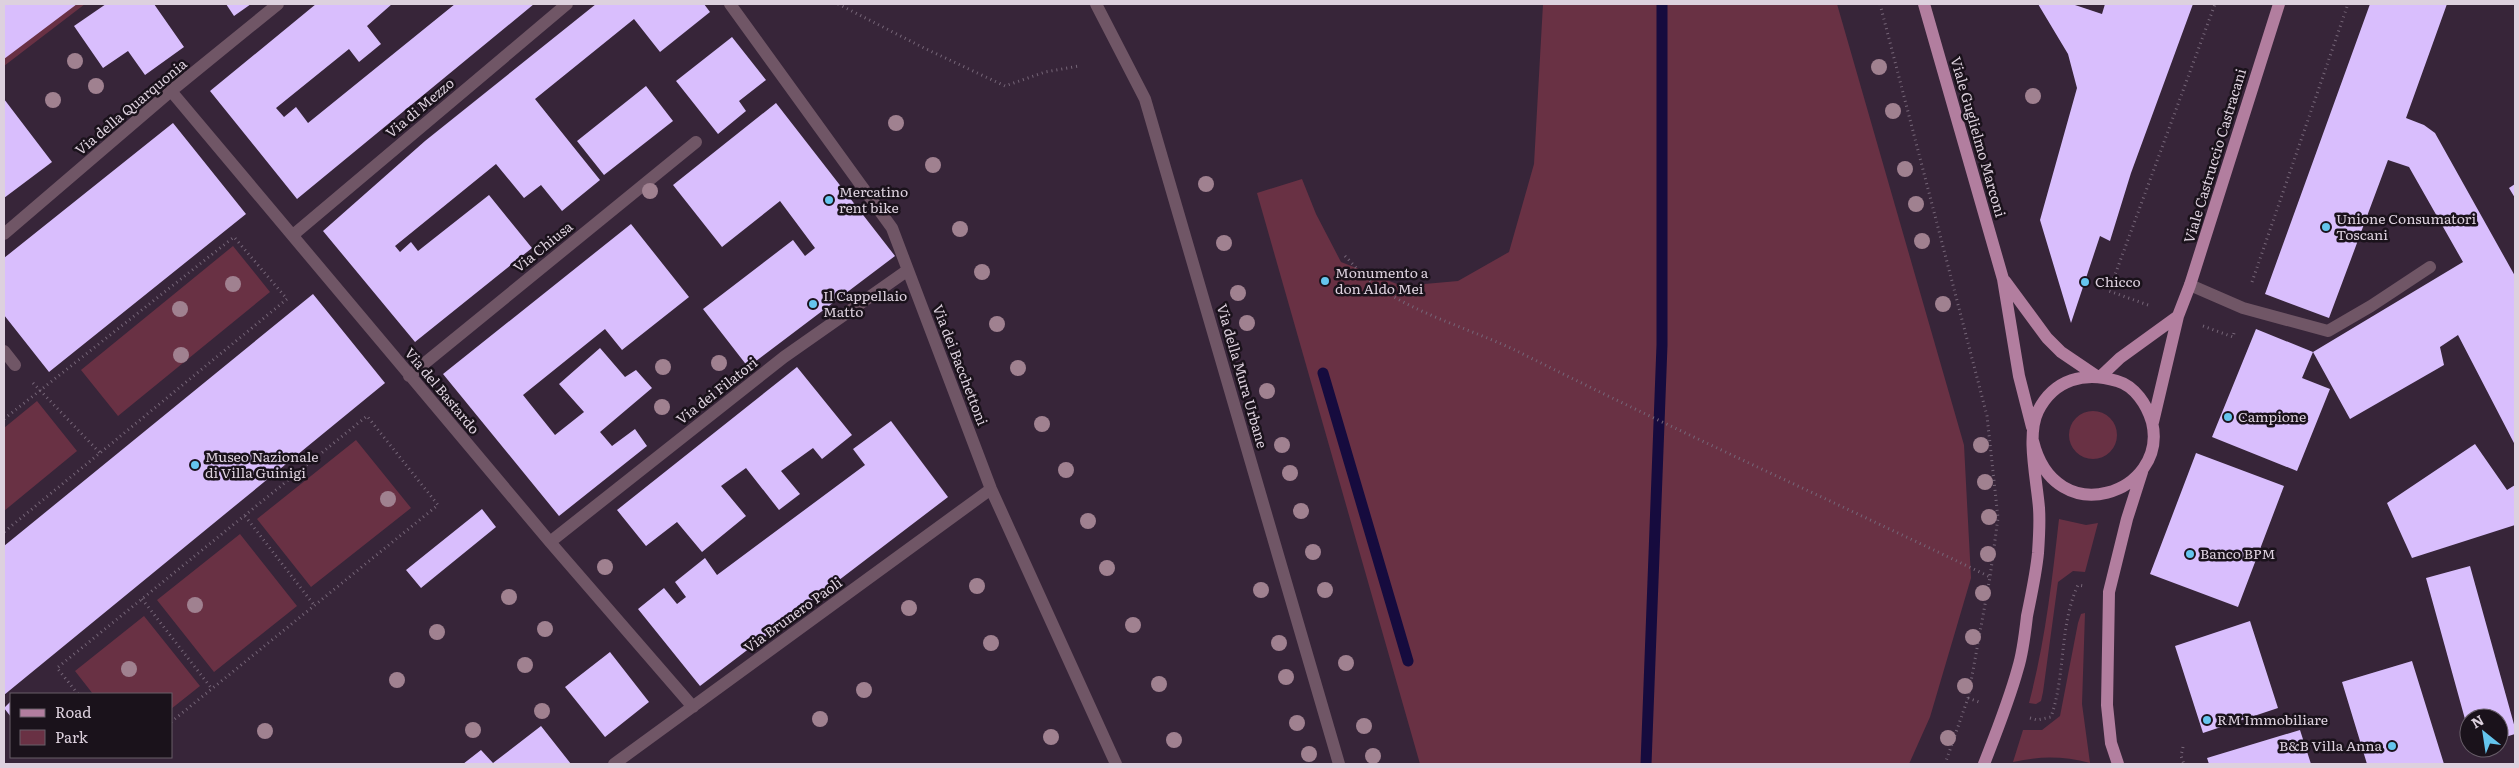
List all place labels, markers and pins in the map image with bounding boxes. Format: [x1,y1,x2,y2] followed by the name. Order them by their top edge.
[839,181,908,217] place label: Mercatino rent bike
[823,194,835,206] marker: Mercatino rent bike
[2336,208,2476,244] place label: Unione Consumatori Toscani
[2320,221,2332,233] marker: Unione Consumatori Toscani
[1335,262,1429,298] place label: Monumento a don Aldo Mei
[2095,271,2141,291] place label: Chicco
[1319,275,1331,287] marker: Monumento a don Aldo Mei
[2079,276,2091,288] marker: Chicco
[823,285,907,321] place label: Il Cappellaio Matto
[807,298,819,310] marker: Il Cappellaio Matto
[2238,406,2306,426] place label: Campione
[2222,411,2234,423] marker: Campione
[205,446,319,482] place label: Museo Nazionale di Villa Guinigi
[189,459,201,471] marker: Museo Nazionale di Villa Guinigi
[2200,543,2275,563] place label: Banco BPM
[2184,548,2196,560] marker: Banco BPM
[2217,709,2328,729] place label: RM Immobiliare
[2201,714,2213,726] marker: RM Immobiliare
[2279,735,2382,755] place label: B&B Villa Anna
[2386,740,2398,752] marker: B&B Villa Anna

